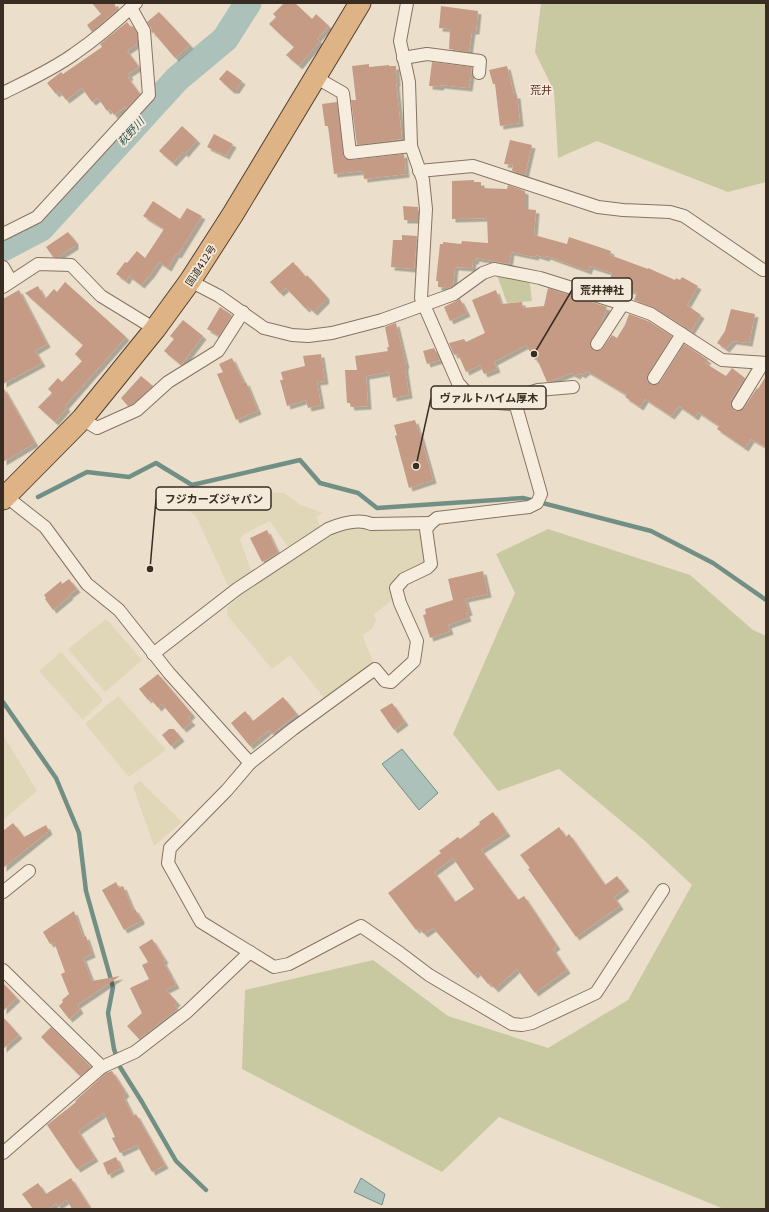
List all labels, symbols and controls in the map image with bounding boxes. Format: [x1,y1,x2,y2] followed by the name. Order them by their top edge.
[530,81,552,97] district label: 荒井
[113,113,148,149] water label: 萩野川
[181,241,219,289] street label: 国道412号
[572,278,632,301] callout: 荒井神社
[580,281,624,297] text: 荒井神社
[431,386,546,409] callout: ヴァルトハイム厚木
[440,389,538,405] text: ヴァルトハイム厚木
[156,487,271,510] callout: フジカーズジャパン
[165,490,263,506] text: フジカーズジャパン

